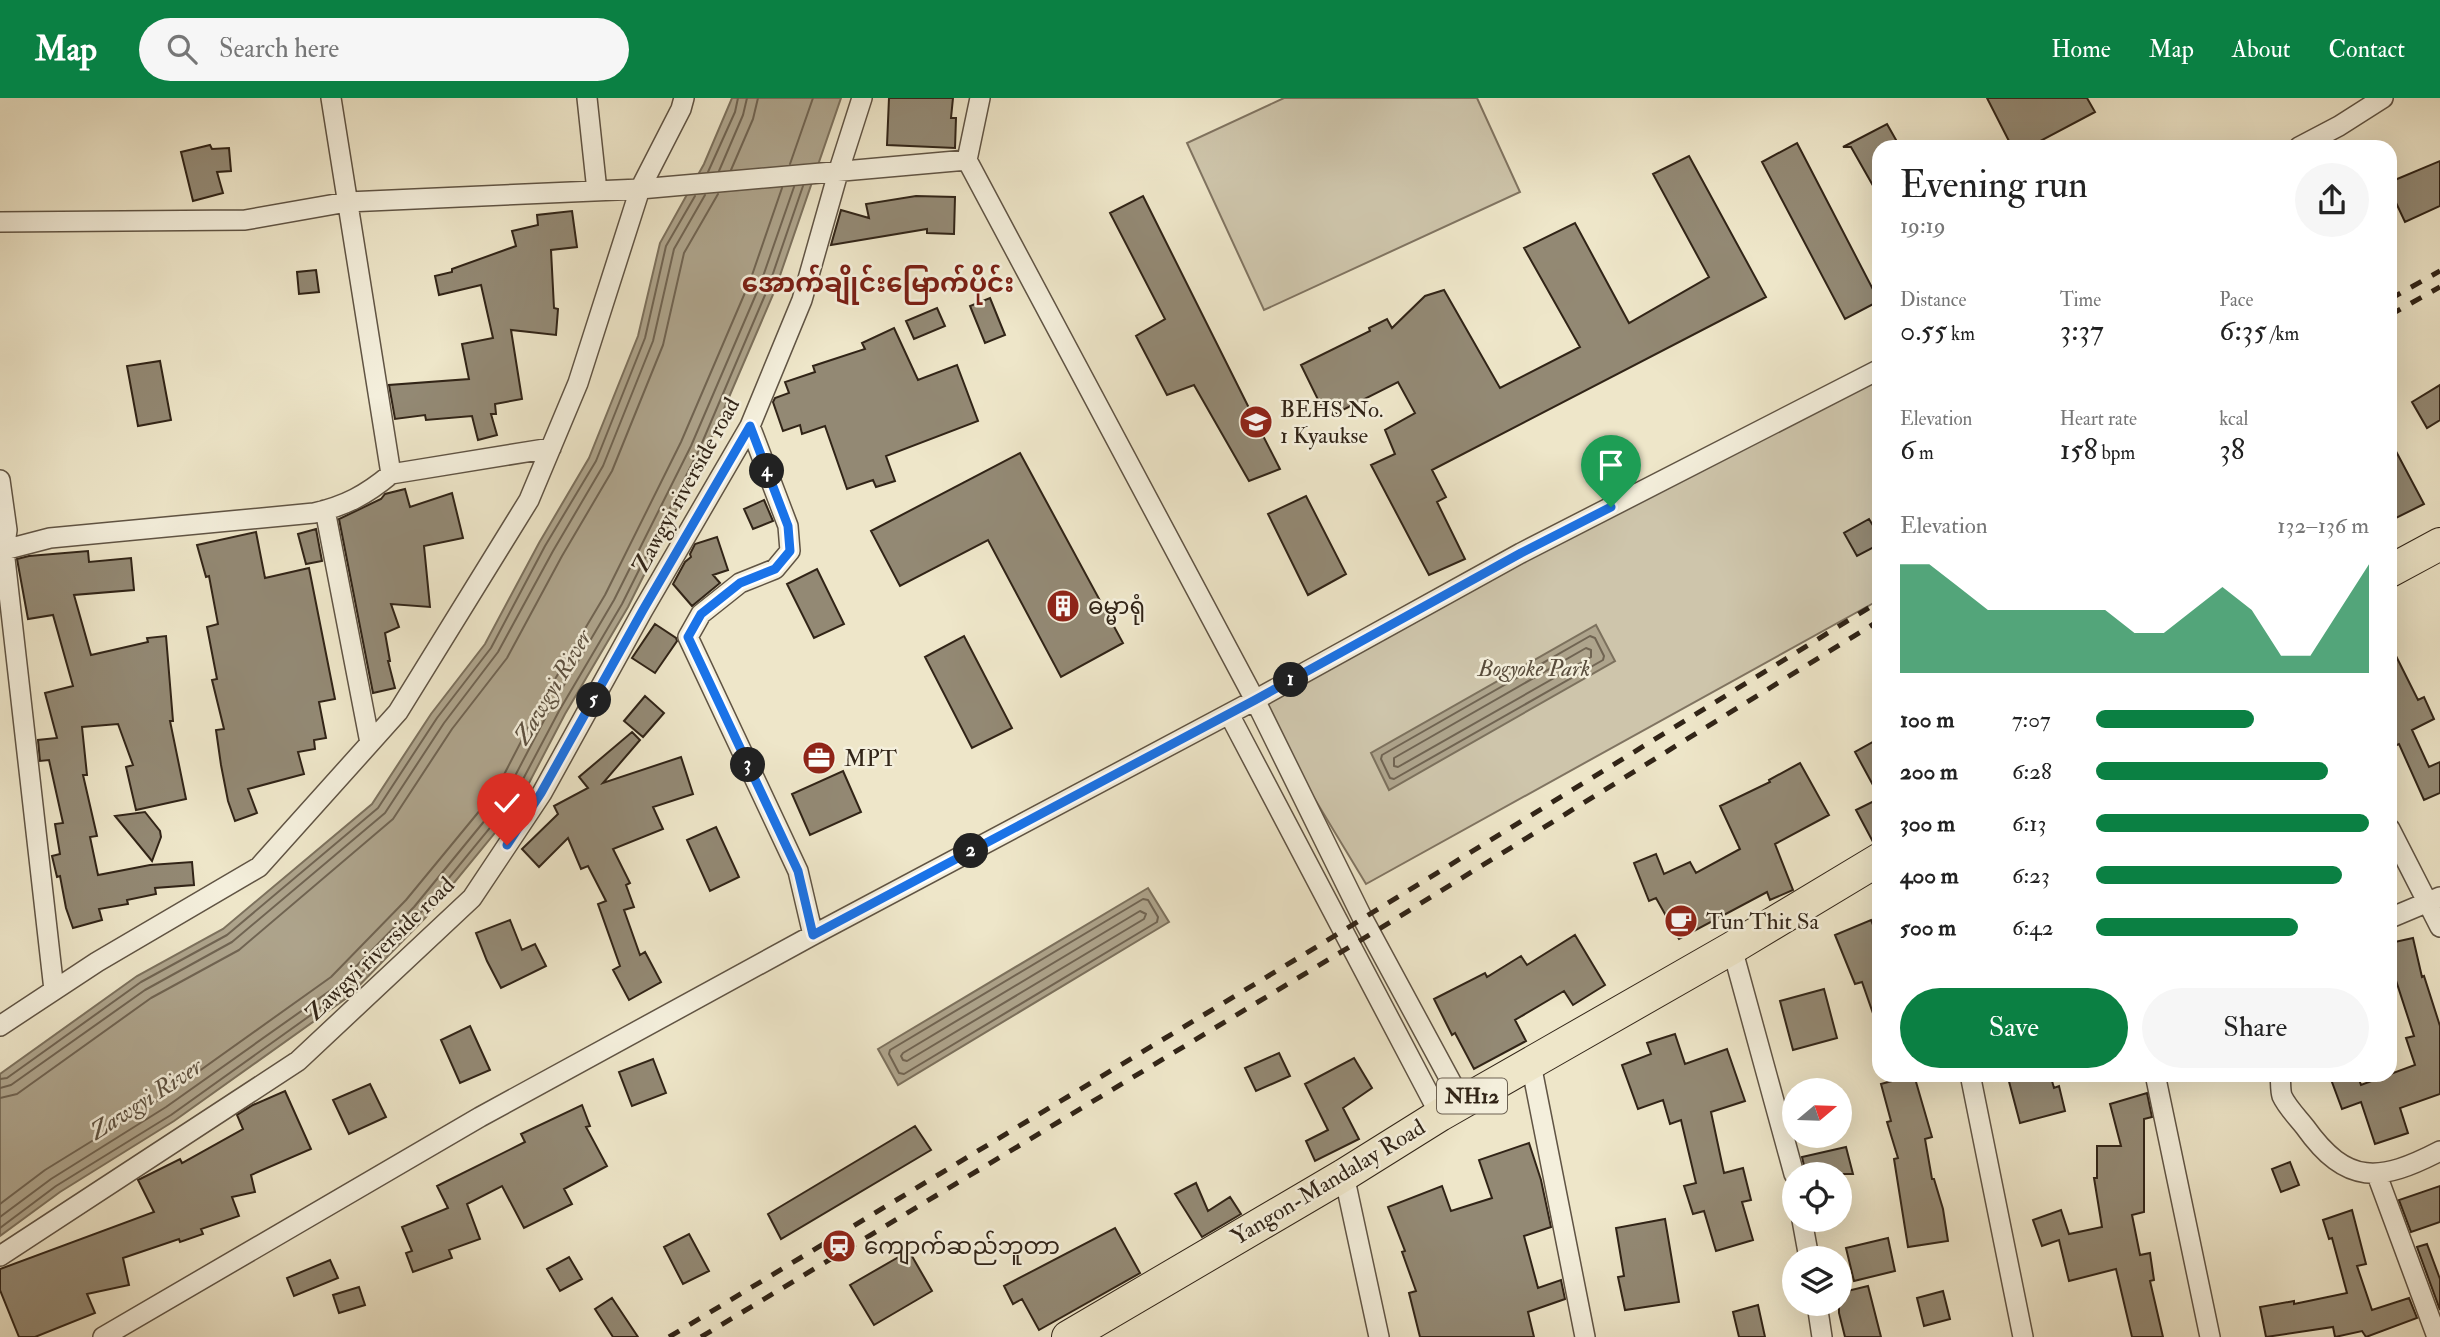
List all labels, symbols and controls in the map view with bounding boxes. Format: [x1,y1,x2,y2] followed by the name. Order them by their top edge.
[139,18,629,81] search box
[35,29,97,70] text: Map
[163,30,201,68] icon: search
[219,33,339,65] text: Search here
[2051,34,2111,65] text: Home
[2149,34,2194,65] text: Map
[2232,34,2291,65] text: About
[2329,34,2405,65] text: Contact
[1900,161,2088,209] text: Evening run
[2295,163,2369,237] button: share
[1900,211,1946,240] text: 19:19
[742,264,1014,305] district label: အောက်ချိုင်းမြောက်ပိုင်း
[1900,288,1966,312] text: Distance
[2060,288,2101,312] text: Time
[2219,288,2253,312] text: Pace
[1900,312,1947,349] text: 0.55
[2060,312,2104,349] text: 3:37
[2219,312,2267,349] text: 6:35
[1947,322,1975,346] text: km
[2267,322,2299,346] text: /km
[626,392,746,578] street label: Zawgyi riverside road
[1280,395,1384,450] place label: BEHS No. 1 Kyaukse
[1237,403,1275,441] school or university icon: BEHS No. 1 Kyaukse
[1900,407,1972,431] text: Elevation
[2060,407,2137,431] text: Heart rate
[2219,407,2248,431] text: kcal
[1900,431,1915,468] text: 6
[2060,431,2098,468] text: 158
[2219,431,2245,468] text: 38
[1581,435,1641,507] pin
[1915,441,1934,465] text: m
[2098,441,2135,465] text: bpm
[1592,446,1630,484] icon: arrive
[750,454,784,488] pin: 4
[761,458,772,482] text: 4
[1900,511,1988,540] text: Elevation
[2277,511,2369,540] text: 132–136 m
[1044,587,1082,625] building icon: ဓမ္မာရုံ
[1088,592,1145,625] place label: ဓမ္မာရုံ
[506,623,600,751] water label: Zawgyi River
[1477,654,1590,683] park label: Bogyoke Park
[1274,662,1308,698] pin: 1
[1287,667,1294,691] text: 1
[576,682,612,718] pin: 5
[589,687,598,711] text: 5
[1900,705,1954,734] text: 100 m
[2012,705,2051,734] text: 7:07
[800,739,838,777] office icon: MPT
[844,744,897,773] place label: MPT
[730,748,766,782] pin: 3
[744,752,751,776] text: 3
[1900,757,1958,786] text: 200 m
[2012,757,2052,786] text: 6:28
[477,773,537,845] pin
[488,784,526,822] icon: check
[1900,809,1955,838] text: 300 m
[2012,809,2046,838] text: 6:13
[954,834,988,868] pin: 2
[966,838,975,862] text: 2
[1900,861,1959,890] text: 400 m
[2012,861,2050,890] text: 6:23
[300,871,460,1027] street label: Zawgyi riverside road
[1662,902,1700,940] cafe icon: Tun Thit Sa
[1706,907,1820,936] place label: Tun Thit Sa
[1900,913,1956,942] text: 500 m
[2012,913,2053,942] text: 6:42
[1900,988,2128,1068] button: Save
[2142,988,2369,1068] button: Share
[83,1051,209,1147] water label: Zawgyi River
[1782,1078,1852,1148] north arrow
[1782,1078,1852,1316] map controls
[1437,1079,1507,1114] road number: NH12
[1226,1113,1430,1251] street label: Yangon-Mandalay Road
[1782,1162,1852,1232] button: locate
[820,1227,858,1265] station icon: ကျောက်ဆည်ဘူတာ
[864,1230,1060,1265] place label: ကျောက်ဆည်ဘူတာ
[1782,1246,1852,1316] button: layers

